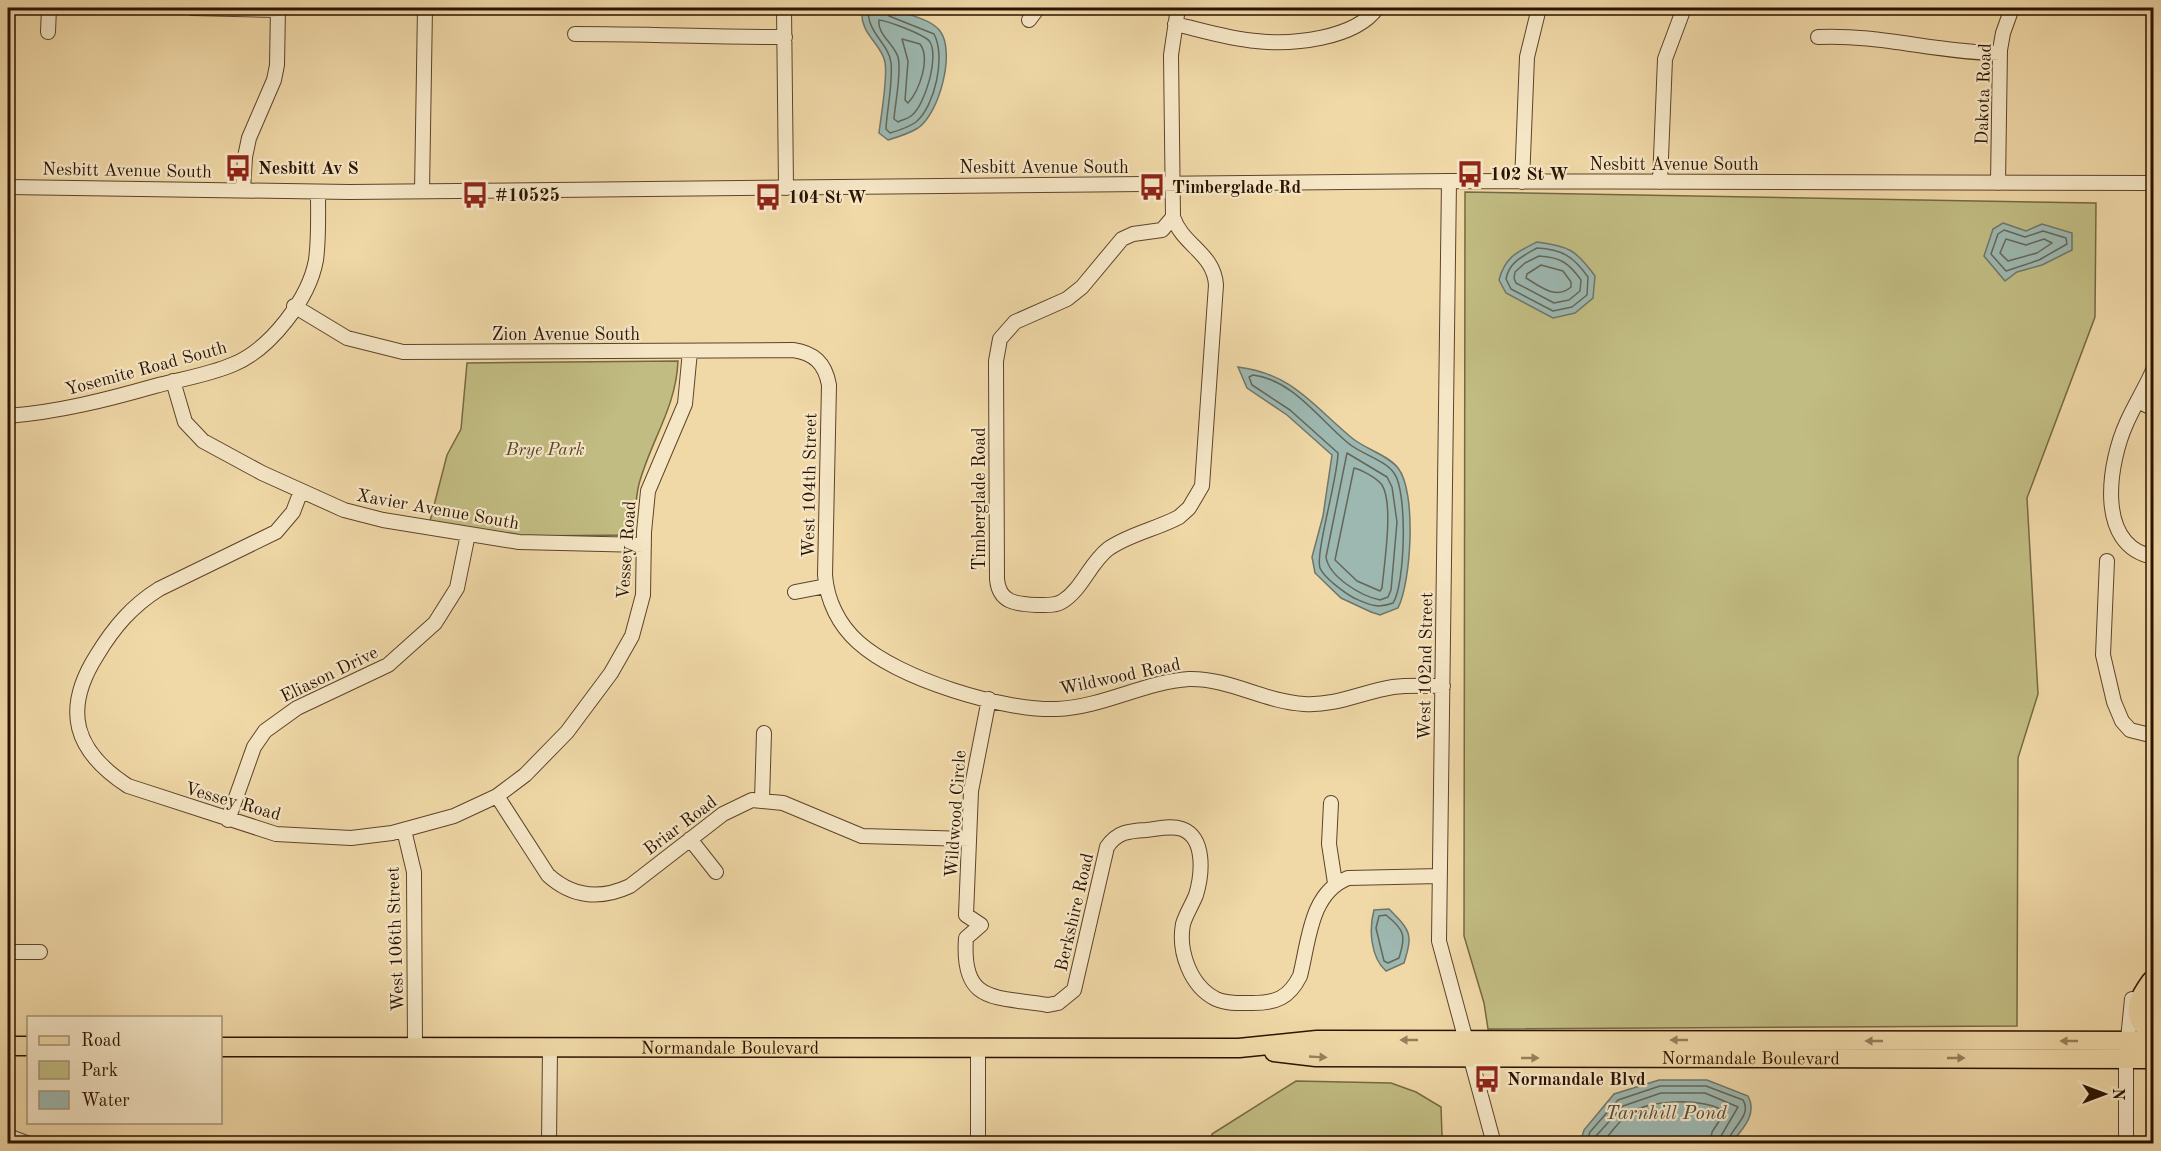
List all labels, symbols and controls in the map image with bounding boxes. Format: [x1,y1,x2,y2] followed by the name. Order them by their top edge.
[1973,43,1995,145] street label: Dakota Road
[223,153,253,183] bus stop icon: Nesbitt Av S
[1589,156,1759,174] street label: Nesbitt Avenue South
[959,159,1129,177] street label: Nesbitt Avenue South
[1455,159,1485,189] bus stop icon: 102 St W
[258,160,359,178] place label: Nesbitt Av S
[42,161,212,181] street label: Nesbitt Avenue South
[1490,166,1569,184] place label: 102 St W
[1137,172,1167,202] bus stop icon: Timberglade Rd
[1172,179,1301,197] place label: Timberglade Rd
[460,180,490,210] bus stop icon: #10525
[753,182,783,212] bus stop icon: 104 St W
[495,187,560,205] place label: #10525
[788,189,867,207] place label: 104 St W
[492,326,640,344] street label: Zion Avenue South
[63,339,229,399] street label: Yosemite Road South
[800,412,820,558] street label: West 104th Street
[971,427,989,571] street label: Timberglade Road
[505,441,585,459] park label: Brye Park
[355,487,521,533] street label: Xavier Avenue South
[615,500,639,600] street label: Vessey Road
[1416,592,1436,740] street label: West 102nd Street
[278,644,381,706] street label: Eliason Drive
[1058,655,1182,699] street label: Wildwood Road
[943,749,969,879] street label: Wildwood Circle
[183,780,283,824] street label: Vessey Road
[641,793,720,859] street label: Briar Road
[1053,851,1097,973] street label: Berkshire Road
[384,866,408,1012] street label: West 106th Street
[27,1016,222,1124] legend
[81,1032,121,1050] text: Road
[1399,1035,1418,1045] one-way arrow
[1669,1035,1688,1045] one-way arrow
[1864,1036,1883,1046] one-way arrow
[2059,1036,2078,1046] one-way arrow
[641,1039,819,1058] street label: Normandale Boulevard
[1661,1050,1840,1068] street label: Normandale Boulevard
[1309,1052,1328,1061] one-way arrow
[1521,1053,1540,1063] one-way arrow
[1947,1053,1966,1063] one-way arrow
[81,1062,118,1080] text: Park
[1472,1064,1502,1094] bus stop icon: Normandale Blvd
[2074,1064,2134,1124] north arrow
[1507,1071,1646,1089] place label: Normandale Blvd
[2109,1088,2125,1101] text: N
[81,1092,130,1110] text: Water
[1605,1104,1727,1124] water label: Tarnhill Pond

